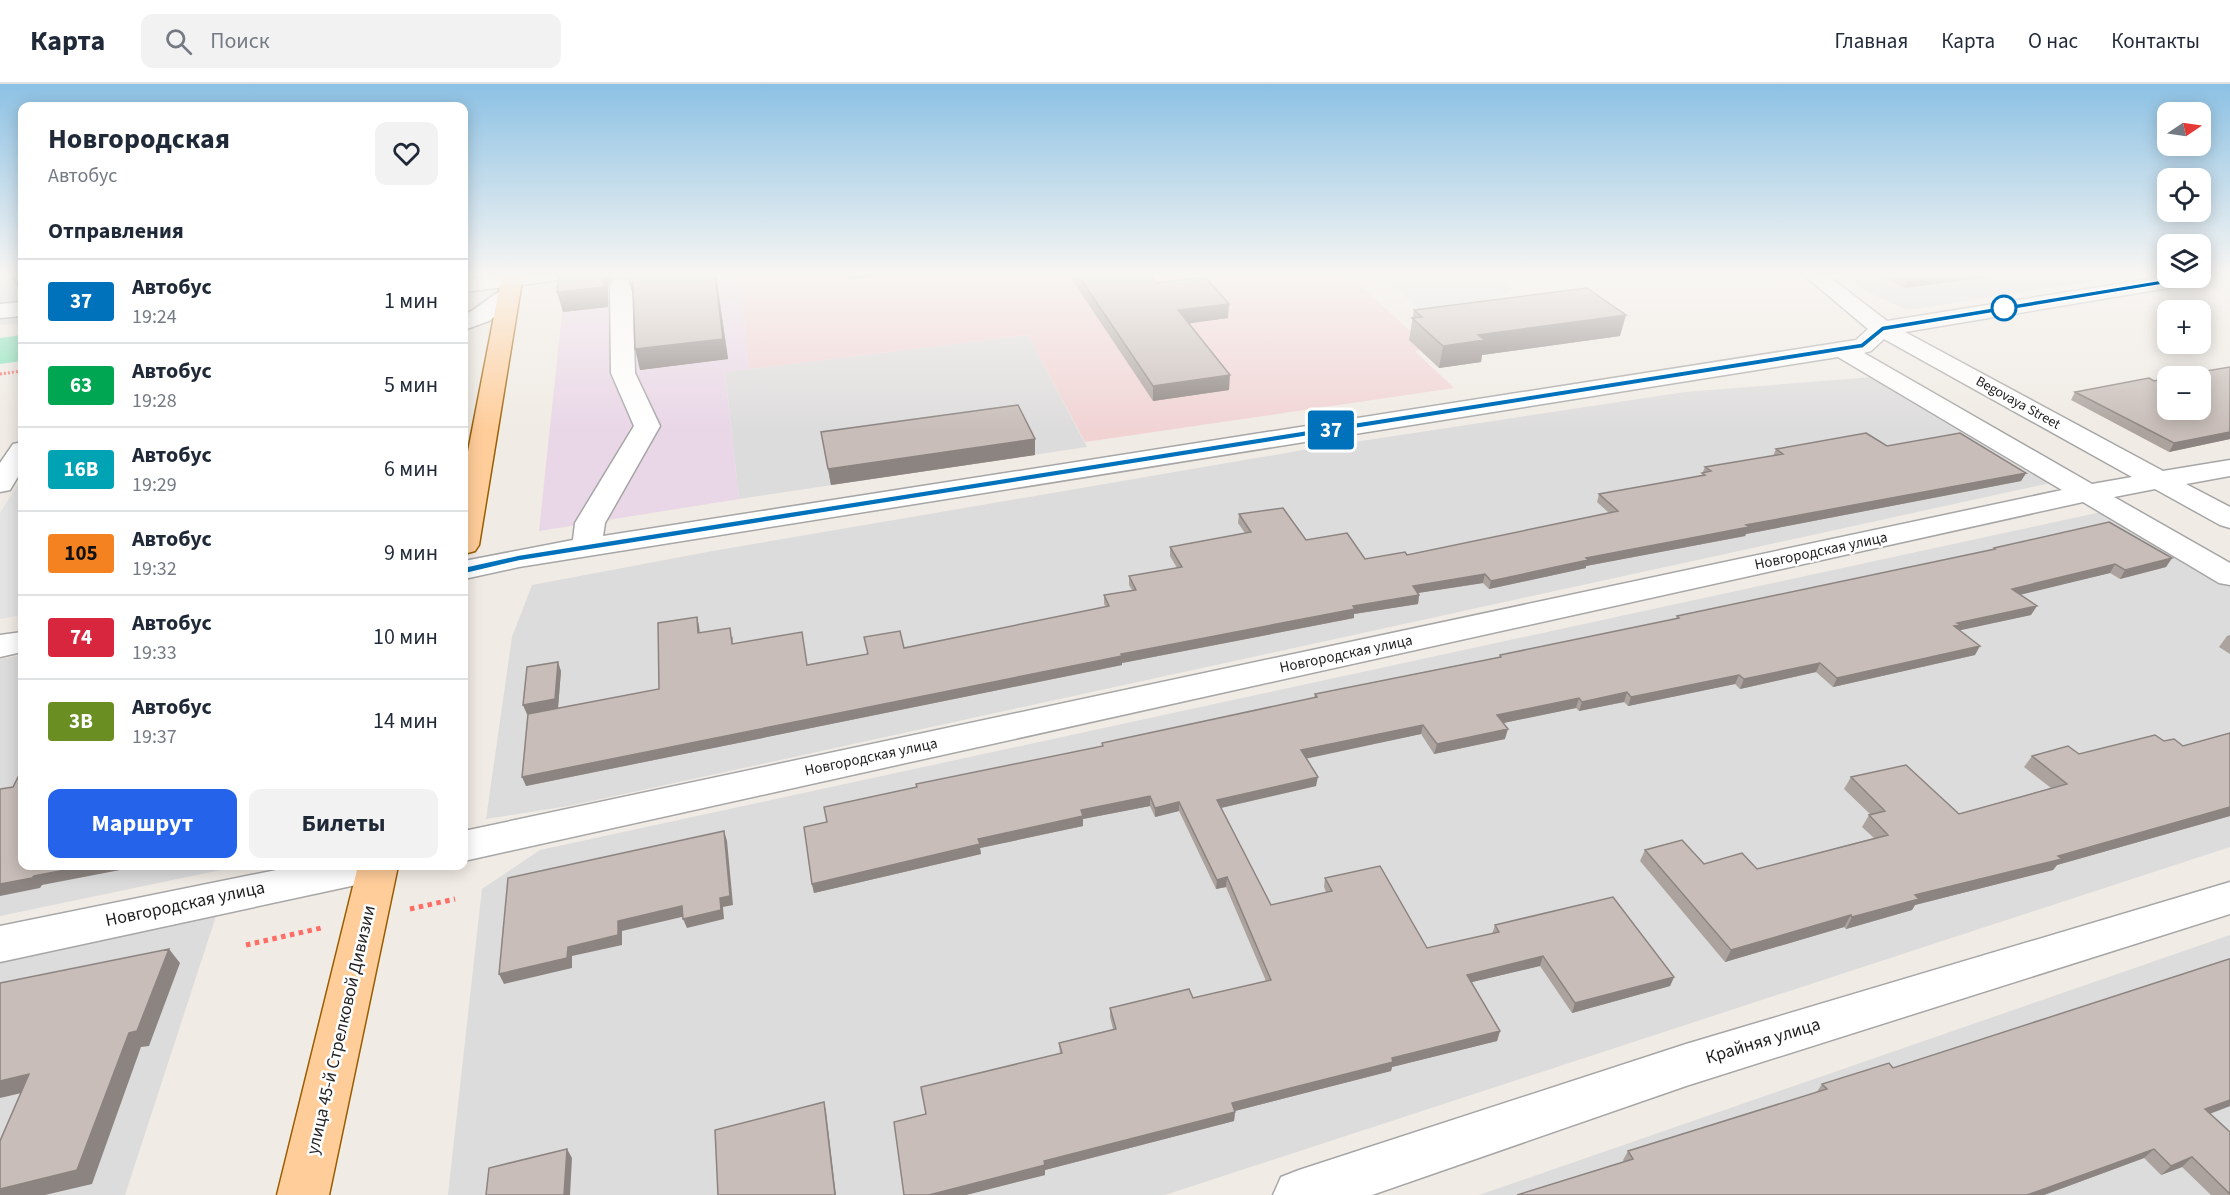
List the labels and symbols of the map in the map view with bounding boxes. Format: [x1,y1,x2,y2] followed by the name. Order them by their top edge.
[2157,102,2211,156] north arrow
[1991,295,2017,321] unlabelled marker
[1972,371,2064,435] street label: Begovaya Street
[1304,410,1358,450] line badge: 37
[1753,527,1889,575] street label: Новгородская улица
[1278,630,1414,678] street label: Новгородская улица
[803,733,939,781] street label: Новгородская улица
[103,875,267,933] street label: Новгородская улица
[300,903,382,1157] street label: улица 45-й Стрелковой Дивизии
[1703,1012,1823,1070] street label: Крайняя улица

